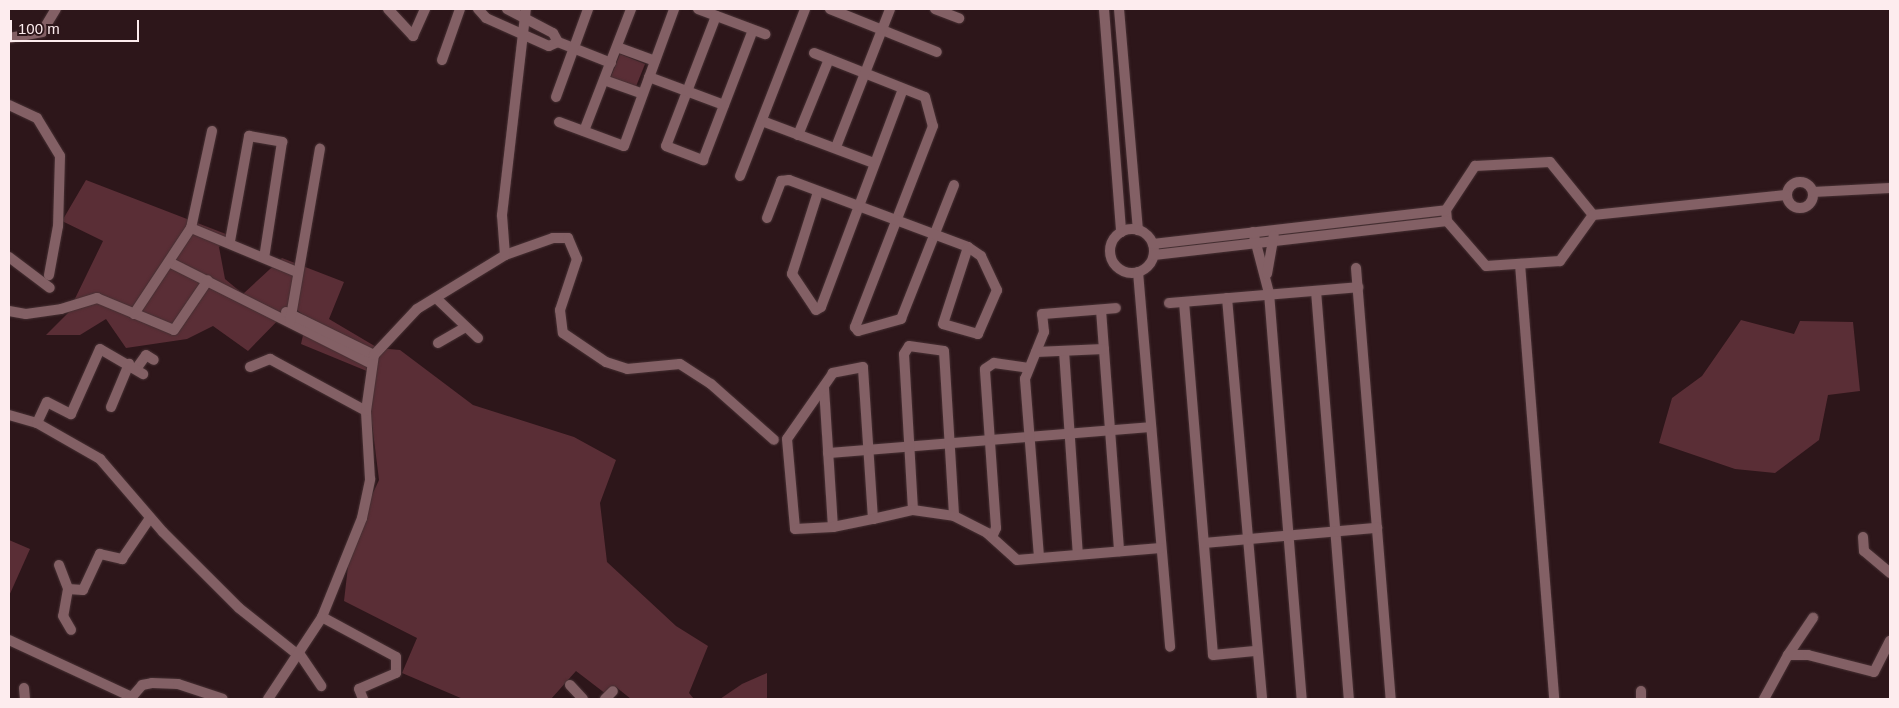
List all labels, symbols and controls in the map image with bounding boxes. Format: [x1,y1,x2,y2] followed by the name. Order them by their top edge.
[12,10,141,42] scale bar
[18,20,60,37] text: 100 m

